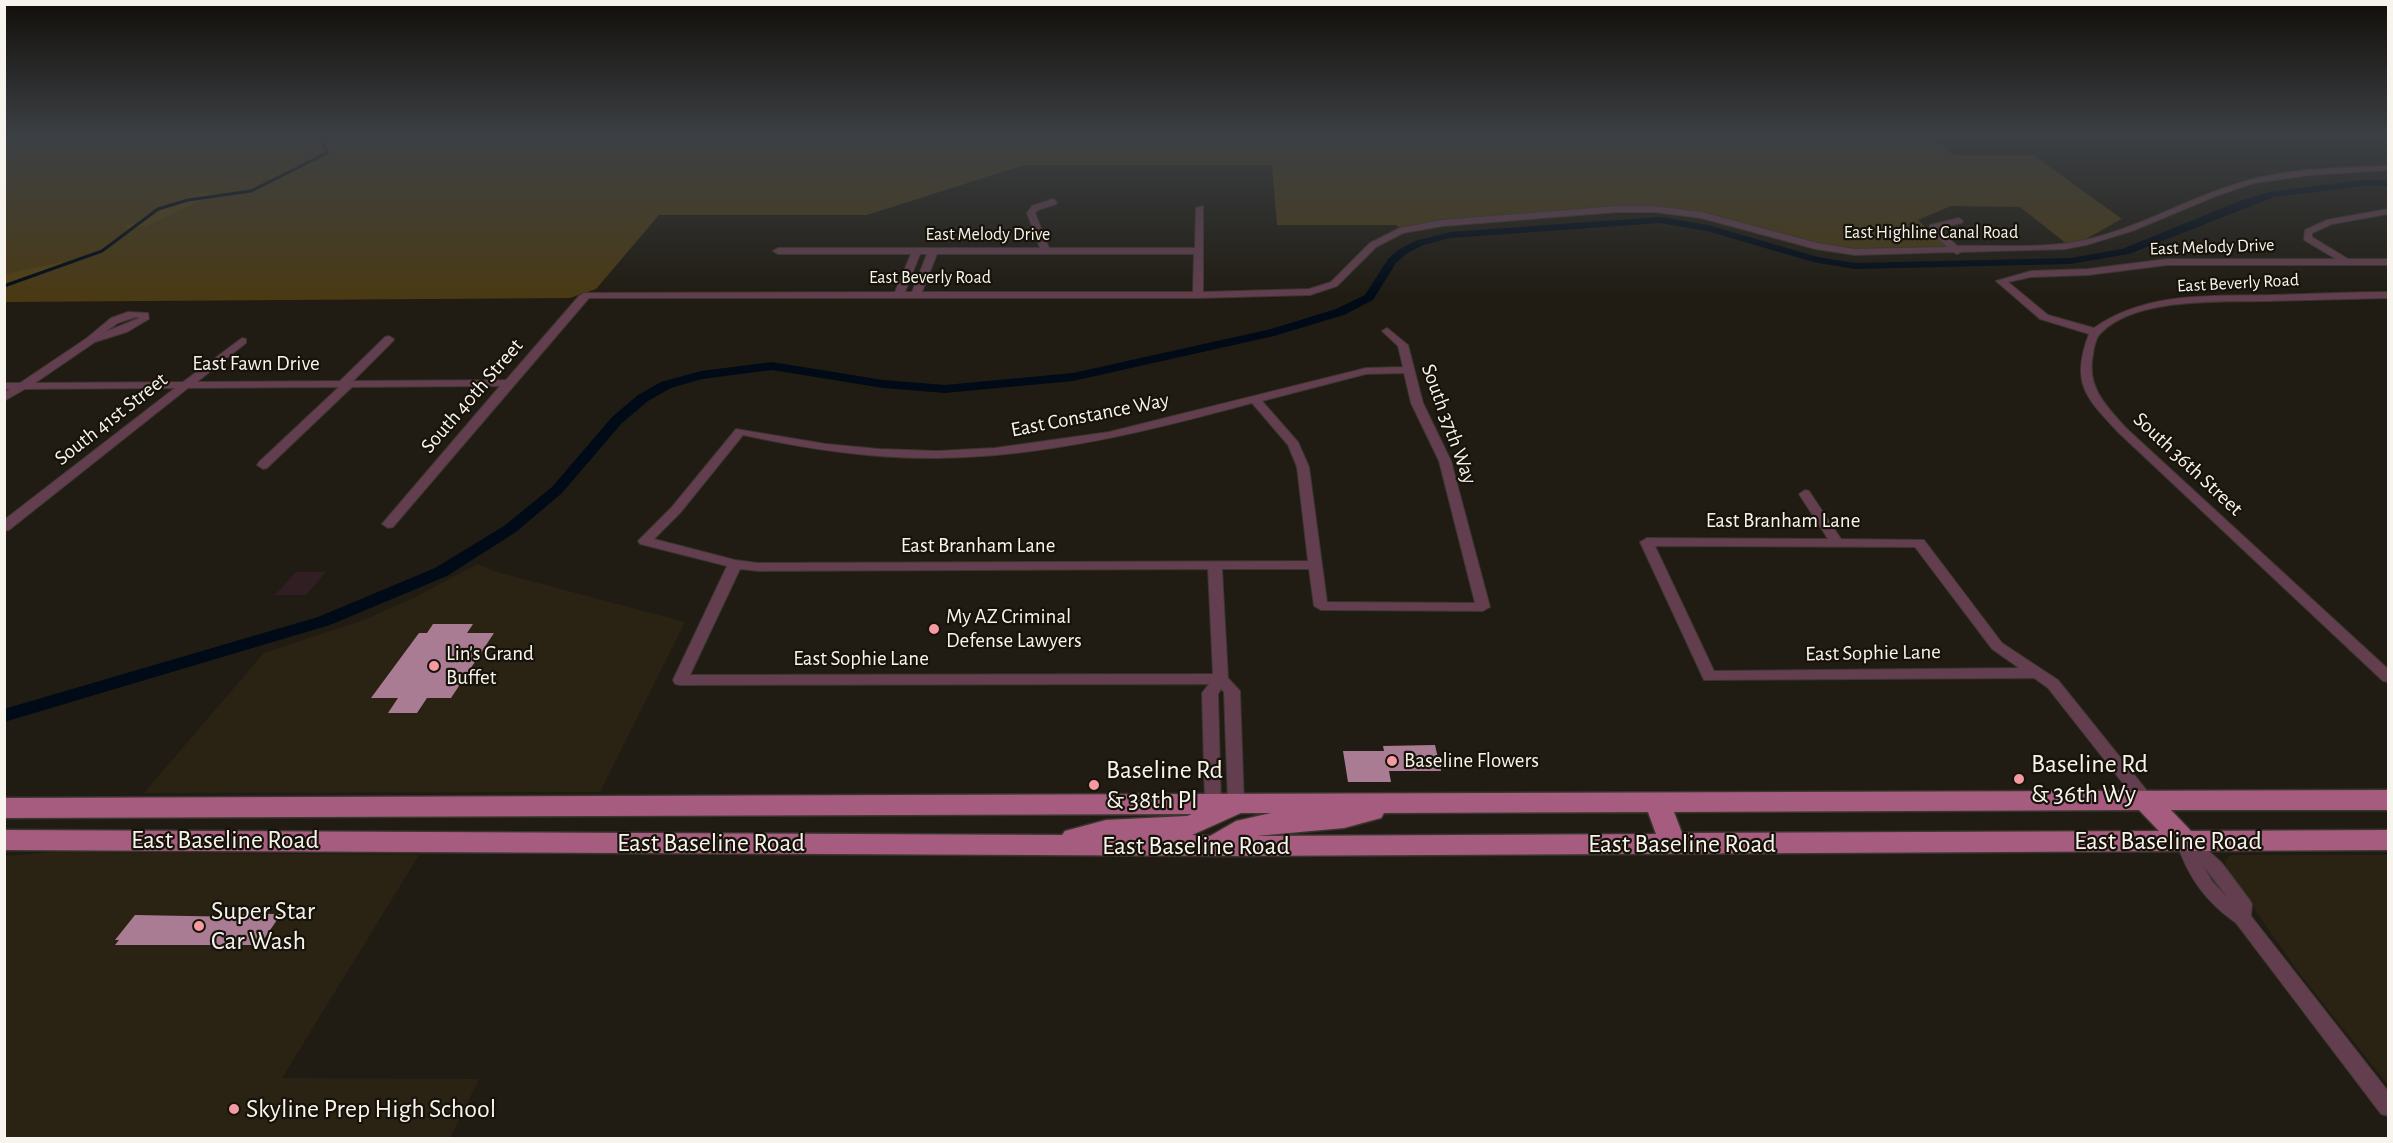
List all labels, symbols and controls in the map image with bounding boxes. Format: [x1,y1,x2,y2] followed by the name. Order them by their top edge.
[1844,222,2018,244] street label: East Highline Canal Road
[926,224,1050,246] street label: East Melody Drive
[2149,234,2275,260] street label: East Melody Drive
[869,267,991,289] street label: East Beverly Road
[2176,269,2300,297] street label: East Beverly Road
[415,334,529,458] street label: South 40th Street
[192,351,320,377] street label: East Fawn Drive
[1416,360,1482,488] street label: South 37th Way
[50,367,172,471] street label: South 41st Street
[1009,387,1171,443] street label: East Constance Way
[2128,407,2248,521] street label: South 36th Street
[1706,508,1860,534] street label: East Branham Lane
[901,533,1055,559] street label: East Branham Lane
[946,604,1082,654] place label: My AZ Criminal Defense Lawyers
[927,622,941,636] marker: My AZ Criminal Defense Lawyers
[1805,639,1941,667] street label: East Sophie Lane
[446,641,534,691] place label: Lin's Grand Buffet
[793,646,929,672] street label: East Sophie Lane
[427,659,441,673] marker: Lin's Grand Buffet
[1404,748,1539,774] place label: Baseline Flowers
[2031,748,2148,810] place label: Baseline Rd & 36th Wy
[1106,754,1223,816] place label: Baseline Rd & 38th Pl
[1385,754,1399,768] marker: Baseline Flowers
[2012,772,2026,786] marker: Baseline Rd & 36th Wy
[1087,778,1101,792] marker: Baseline Rd & 38th Pl
[131,824,319,856] street label: East Baseline Road
[2074,825,2262,857] street label: East Baseline Road
[617,827,805,859] street label: East Baseline Road
[1588,828,1776,860] street label: East Baseline Road
[1102,830,1290,862] street label: East Baseline Road
[211,895,315,957] place label: Super Star Car Wash
[192,919,206,933] marker: Super Star Car Wash
[246,1093,496,1125] place label: Skyline Prep High School
[227,1102,241,1116] marker: Skyline Prep High School

